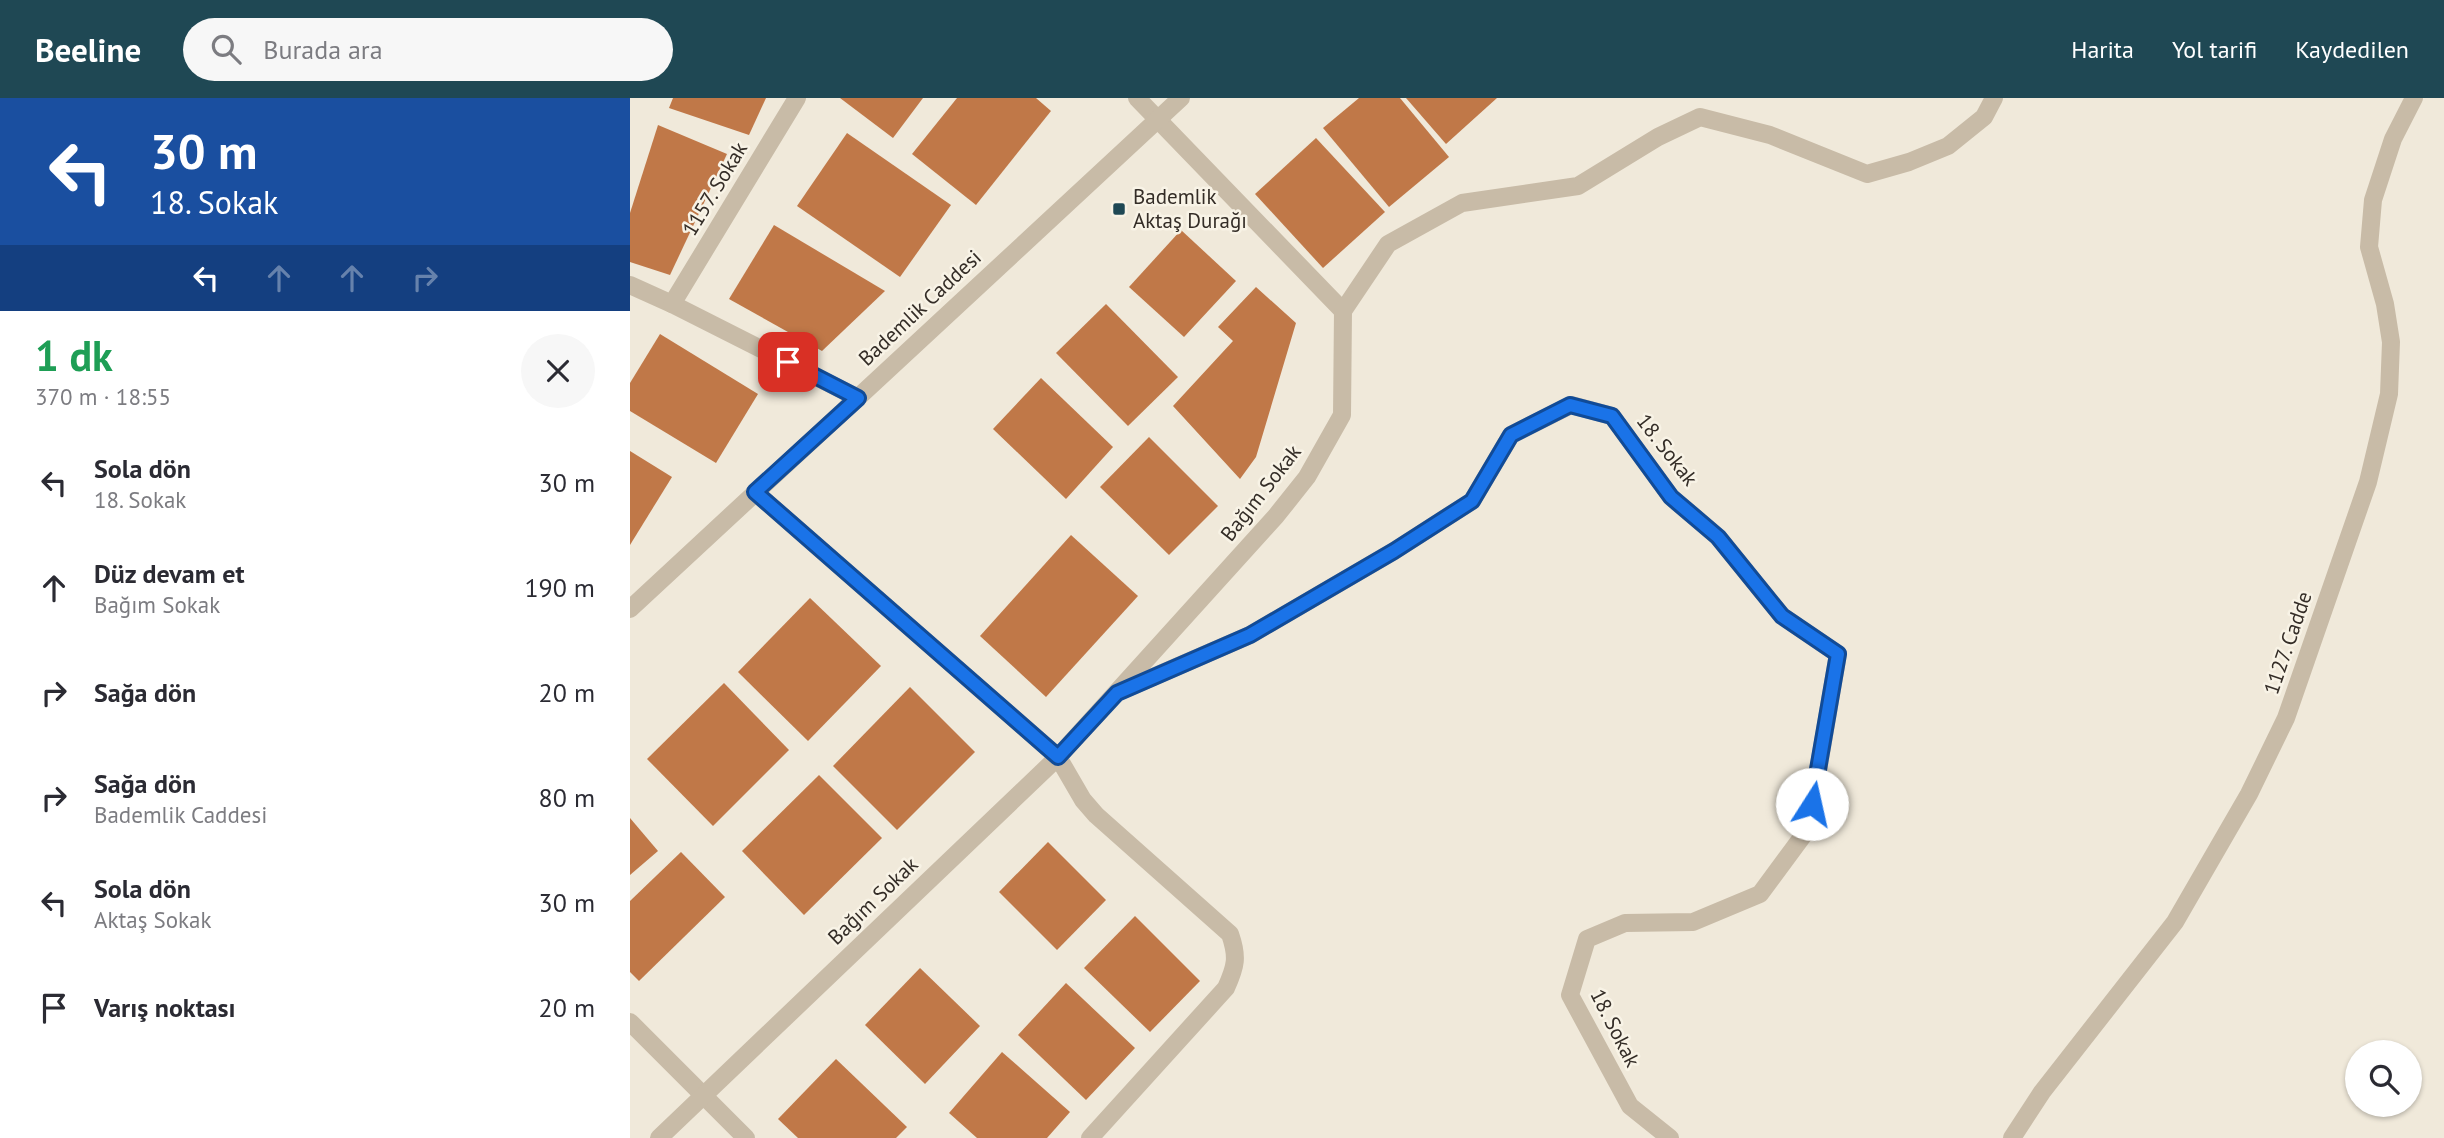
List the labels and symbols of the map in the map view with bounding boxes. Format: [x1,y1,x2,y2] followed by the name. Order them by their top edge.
[676,137,753,241] street label: 1157. Sokak
[1133,183,1247,234] place label: Bademlik Aktaş Durağı
[1111,201,1127,217] marker: Bademlik Aktaş Durağı
[853,244,987,371] street label: Bademlik Caddesi
[758,332,818,392] pin
[1631,408,1704,491] street label: 18. Sokak
[1215,439,1307,546] street label: Bağım Sokak
[2257,588,2318,698] street label: 1127. Cadde
[1775,767,1849,841] position arrow
[822,851,923,950] street label: Bağım Sokak
[1584,984,1647,1071] street label: 18. Sokak

